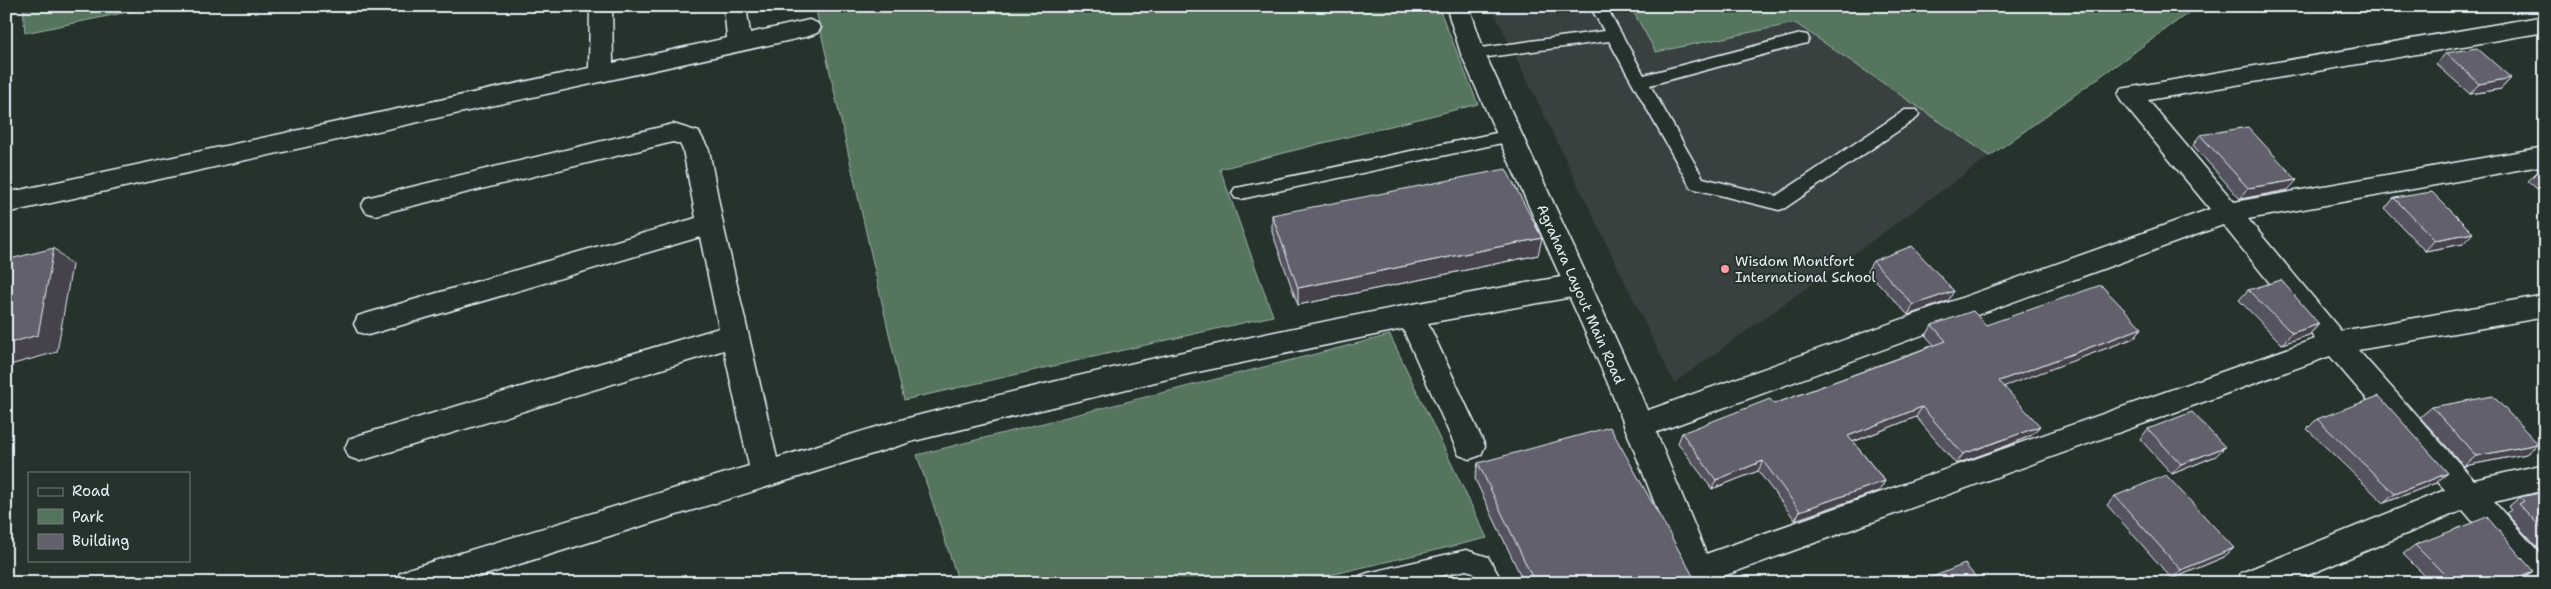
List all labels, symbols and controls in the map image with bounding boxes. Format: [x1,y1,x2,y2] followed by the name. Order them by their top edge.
[1533,201,1629,387] street label: Agrahara Layout Main Road
[1735,252,1876,286] place label: Wisdom Montfort International School
[1719,263,1731,275] marker: Wisdom Montfort International School
[28,472,190,562] legend
[72,481,110,501] text: Road
[72,507,104,527] text: Park
[72,531,129,551] text: Building

